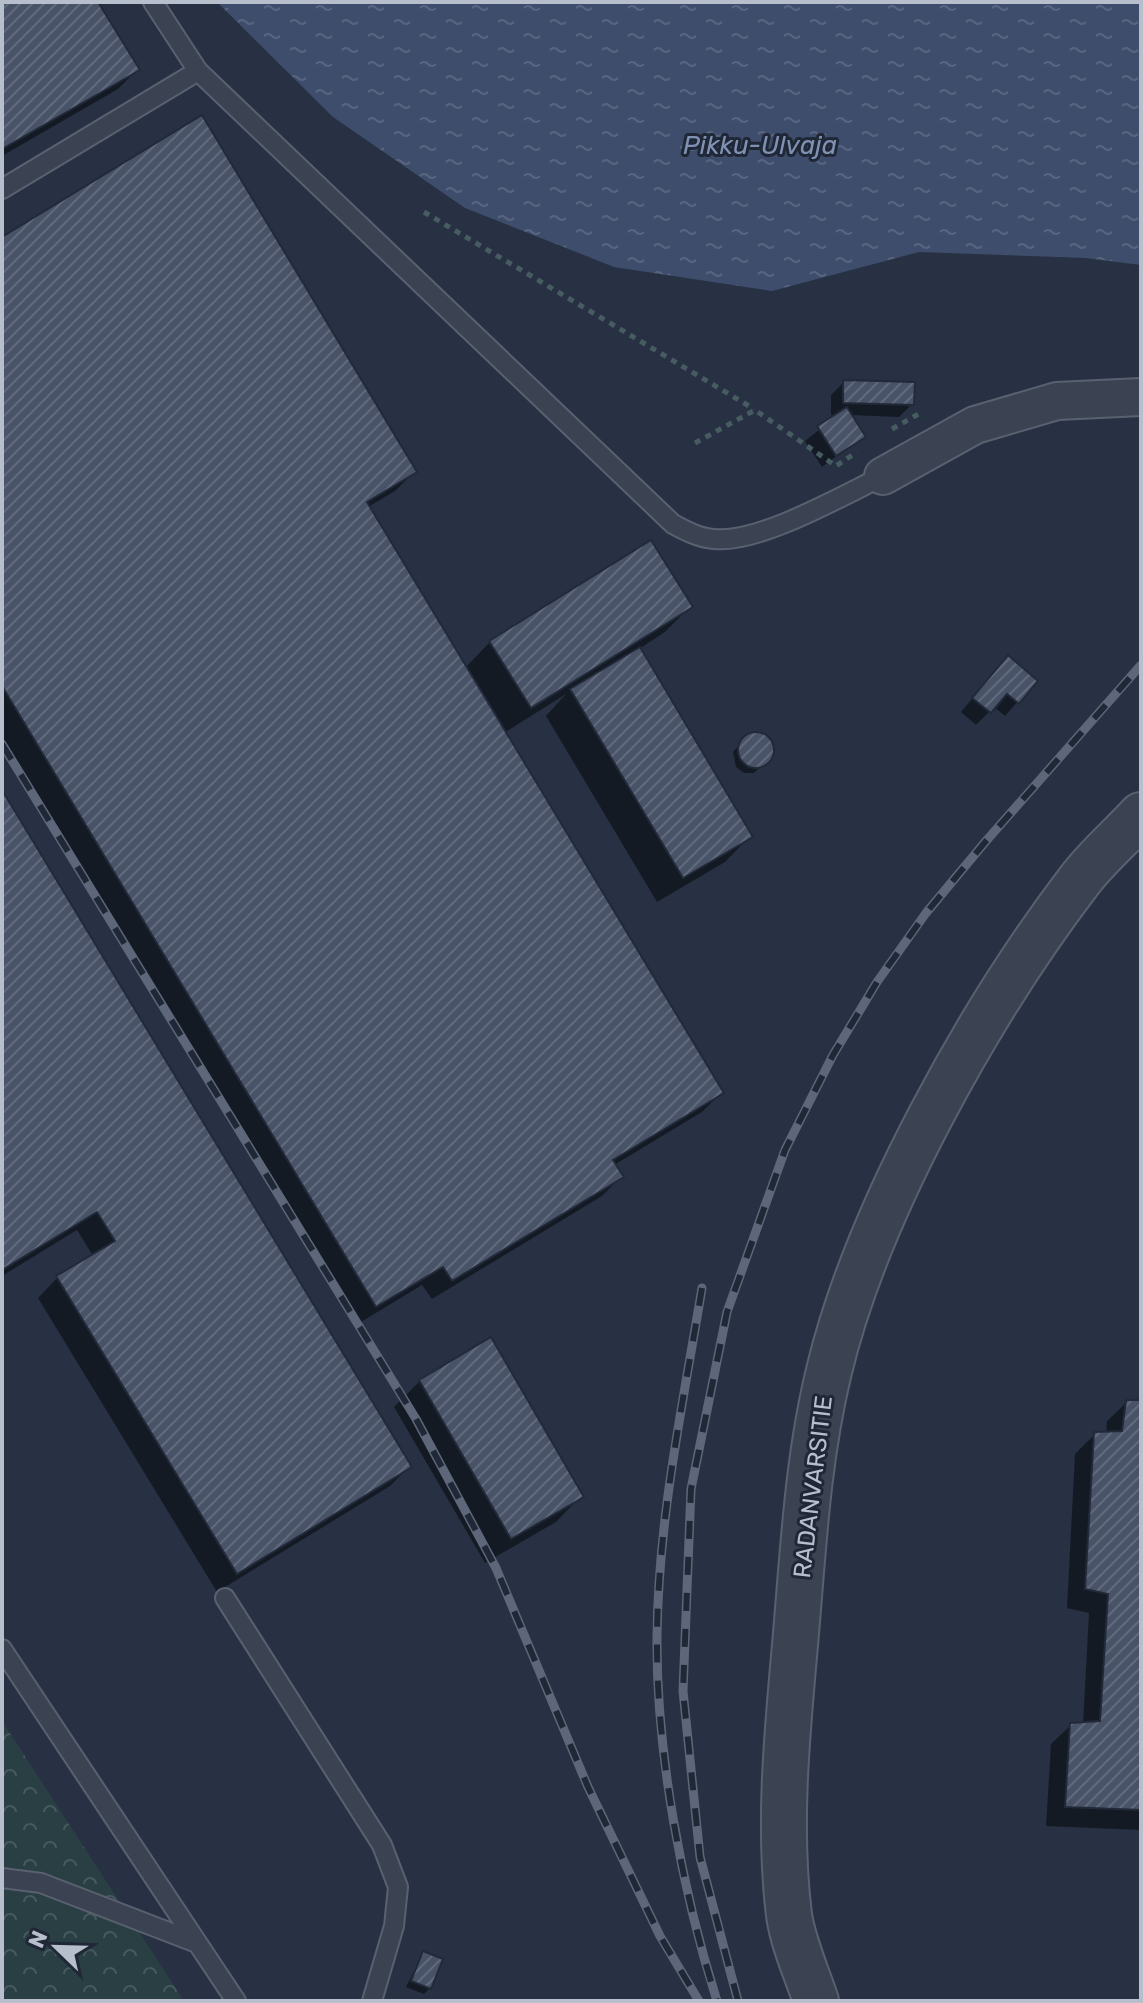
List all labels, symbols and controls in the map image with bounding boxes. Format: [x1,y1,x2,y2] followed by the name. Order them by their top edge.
[683,130,837,161] water label: Pikku-Ulvaja
[788,1394,838,1580] street label: RADANVARSITIE
[16,1907,96,1987] north arrow
[23,1927,54,1952] text: N

